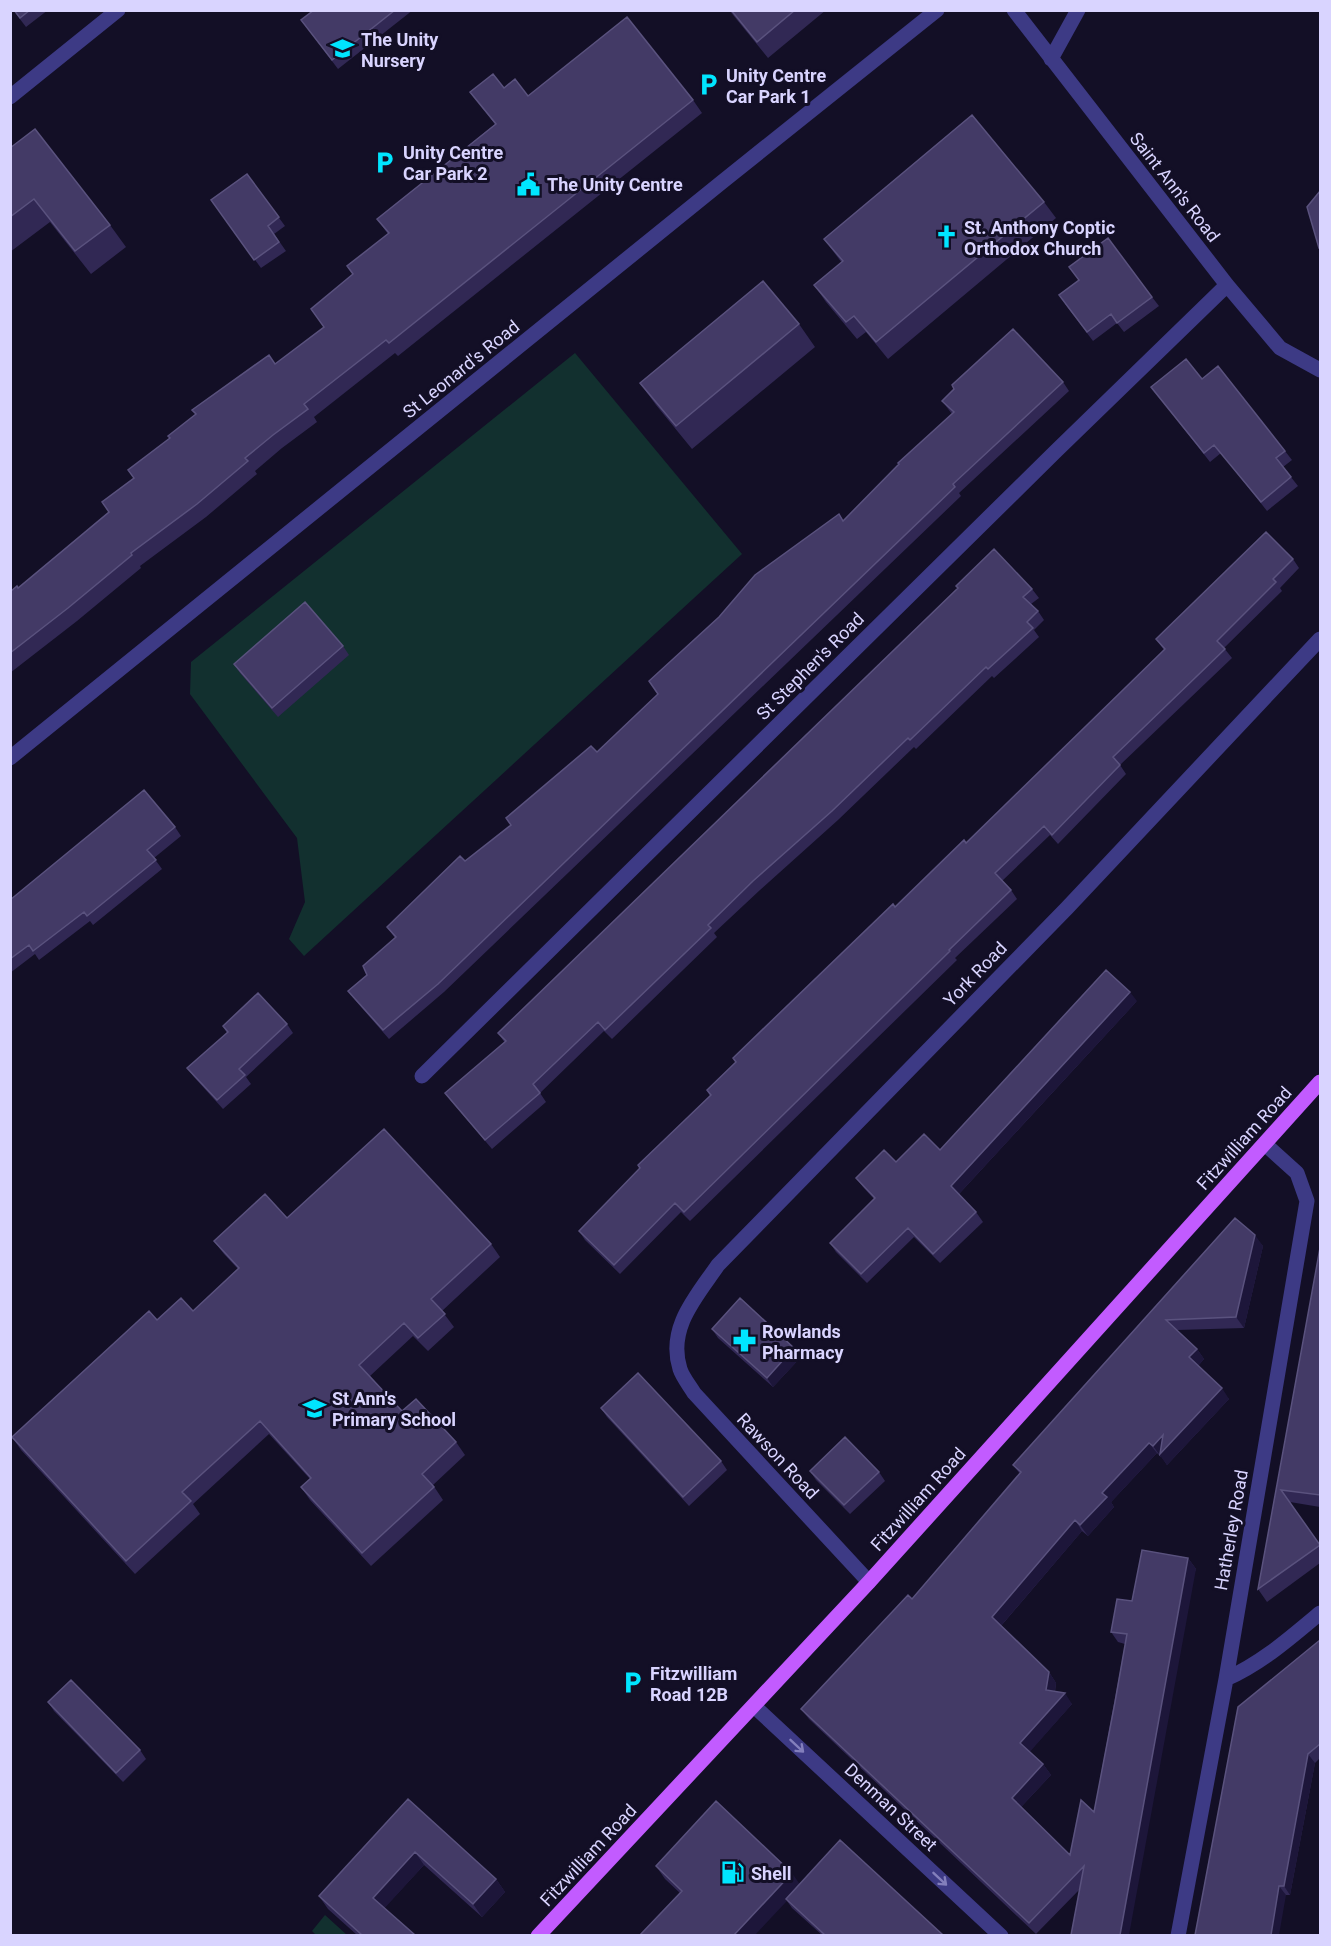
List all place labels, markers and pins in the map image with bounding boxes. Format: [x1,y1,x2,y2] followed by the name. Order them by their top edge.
[361,29,439,71] place label: The Unity Nursery
[330,36,356,62] school or university icon: The Unity Nursery
[726,65,826,107] place label: Unity Centre Car Park 1
[695,72,721,98] parking icon: Unity Centre Car Park 1
[403,142,503,184] place label: Unity Centre Car Park 2
[372,149,398,175] parking icon: Unity Centre Car Park 2
[516,171,542,197] public building icon: The Unity Centre
[547,174,683,195] place label: The Unity Centre
[964,217,1115,259] place label: St. Anthony Coptic Orthodox Church
[933,224,959,250] church icon: St. Anthony Coptic Orthodox Church
[762,1321,845,1363] place label: Rowlands Pharmacy
[731,1328,757,1354] pharmacy icon: Rowlands Pharmacy
[332,1388,456,1430] place label: St Ann's Primary School
[301,1395,327,1421] school or university icon: St Ann's Primary School
[650,1663,737,1705] place label: Fitzwilliam Road 12B
[619,1670,645,1696] parking icon: Fitzwilliam Road 12B
[720,1860,746,1886] fuel station icon: Shell
[751,1863,791,1884] place label: Shell

